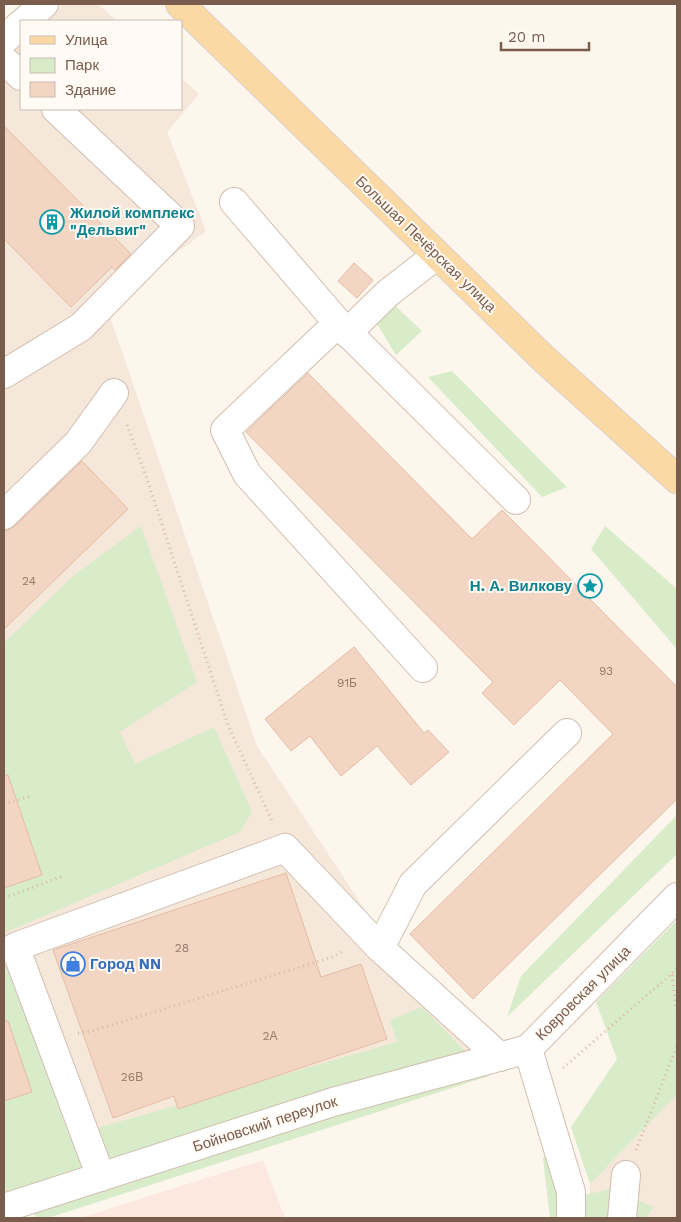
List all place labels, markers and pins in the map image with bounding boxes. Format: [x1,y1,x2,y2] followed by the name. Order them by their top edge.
[69,204,195,239] place label: Жилой комплекс "Дельвиг"
[39,209,65,235] building icon: Жилой комплекс "Дельвиг"
[577,573,603,599] place icon: Н. А. Вилкову
[470,577,573,595] place label: Н. А. Вилкову
[60,951,86,977] shop icon: Город NN
[90,955,161,973] place label: Город NN

